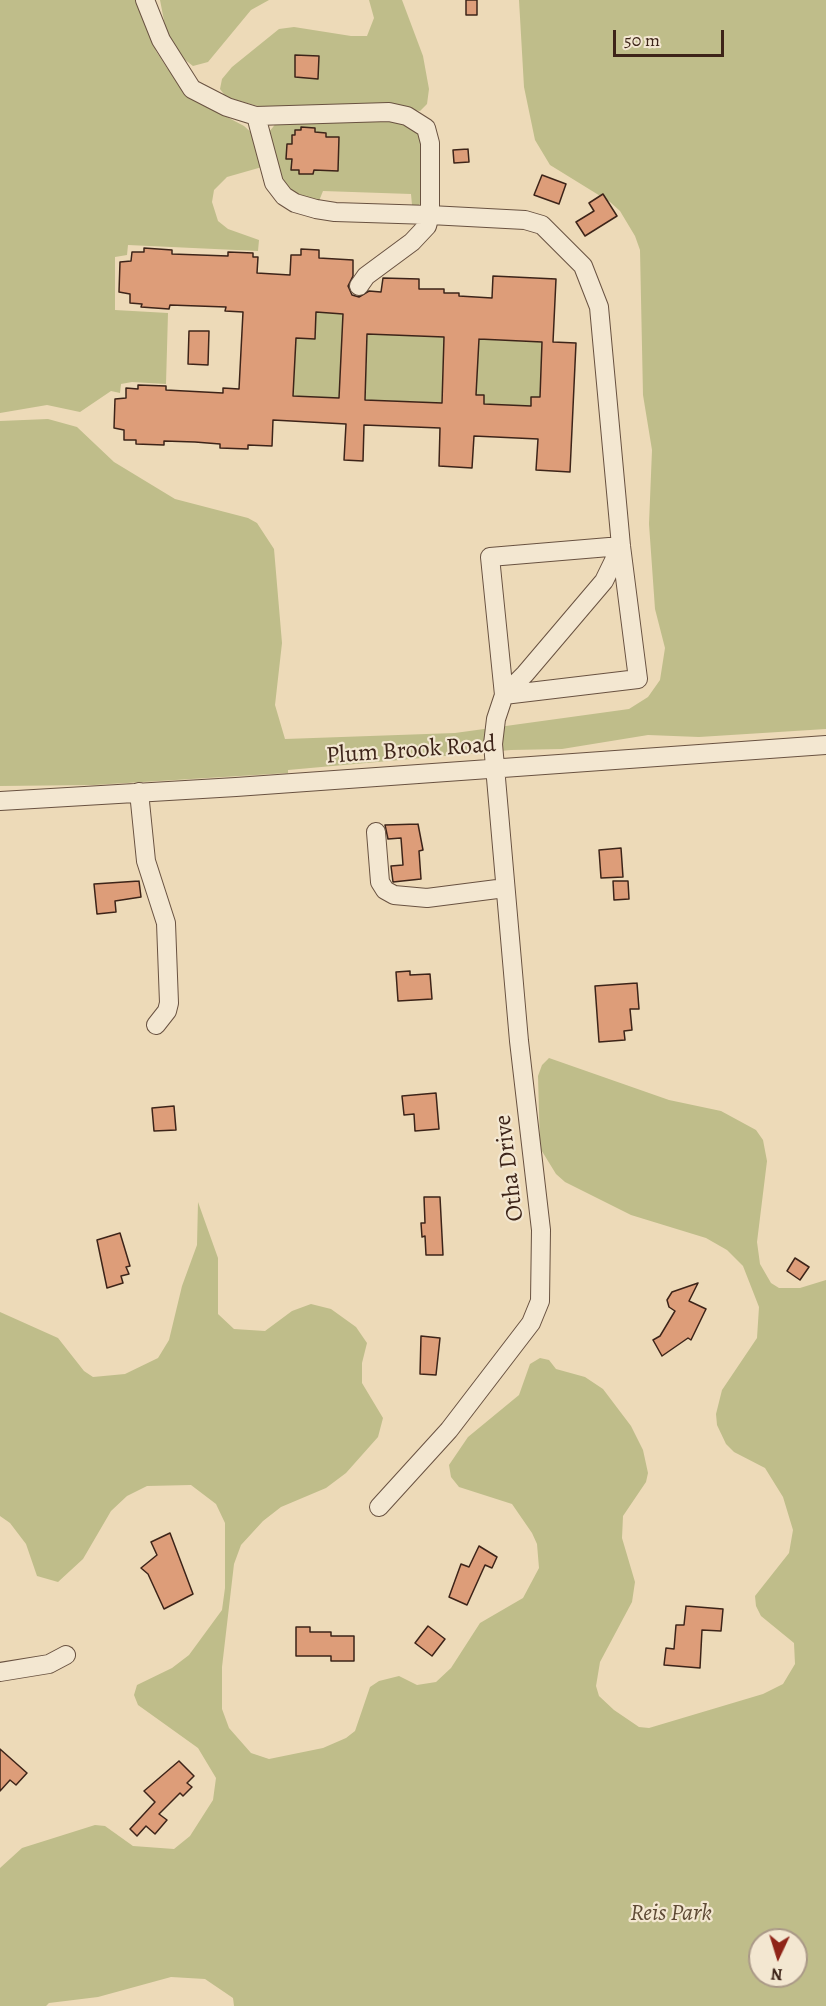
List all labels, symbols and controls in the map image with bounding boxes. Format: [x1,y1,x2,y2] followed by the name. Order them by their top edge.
[616,18,727,56] scale bar
[624,28,660,52] text: 50 m
[325,731,497,771] street label: Plum Brook Road
[489,1113,531,1223] street label: Otha Drive
[630,1900,712,1928] park label: Reis Park
[748,1928,808,1988] north arrow
[770,1963,783,1985] text: N

